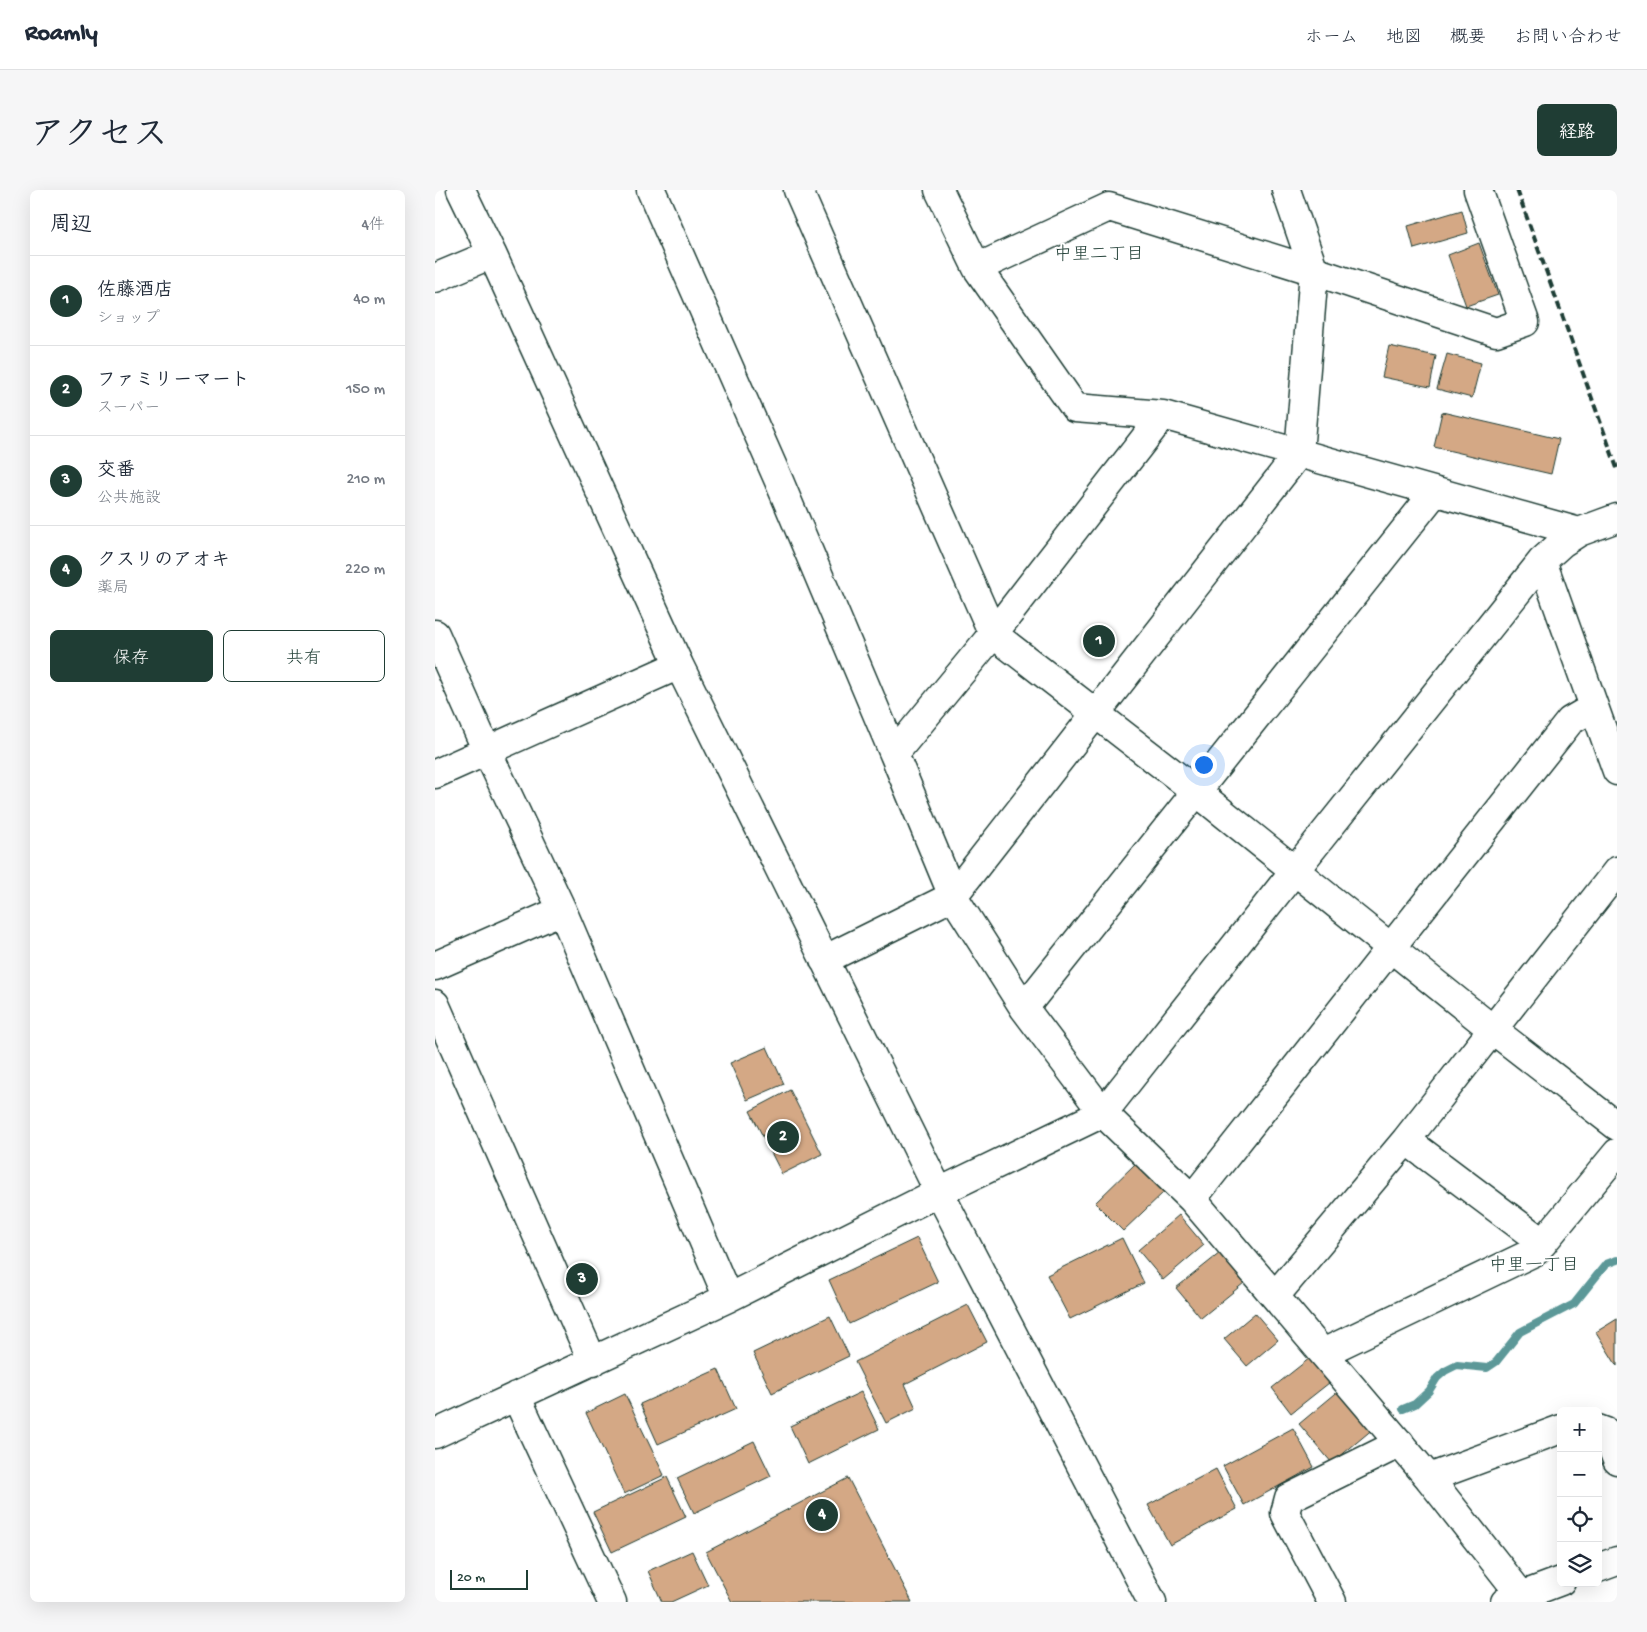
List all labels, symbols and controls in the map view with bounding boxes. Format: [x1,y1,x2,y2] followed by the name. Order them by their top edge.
[25,20,98,49] text: Roamly
[1305,28,1358,49] text: ホーム
[1386,28,1422,49] text: 地図
[1450,28,1486,49] text: 概要
[1514,28,1622,49] text: お問い合わせ
[1537,104,1617,156] button: 経路
[30,117,168,158] text: アクセス
[50,214,92,239] text: 周辺
[361,217,385,236] text: 4件
[1054,244,1144,266] district label: 中里二丁目
[97,280,173,303] text: 佐藤酒店
[63,291,69,310] text: 1
[353,291,385,310] text: 40 m
[97,310,160,329] text: ショップ
[97,370,250,393] text: ファミリーマート
[62,381,70,400] text: 2
[346,381,385,400] text: 150 m
[97,400,160,419] text: スーパー
[97,460,135,483] text: 交番
[62,471,70,490] text: 3
[346,471,385,490] text: 210 m
[97,490,161,509] text: 公共施設
[97,550,230,573] text: クスリのアオキ
[62,561,70,580] text: 4
[345,561,385,580] text: 220 m
[97,580,129,599] text: 薬局
[1083,622,1115,660] pin: 1
[50,630,213,682] button: 保存
[223,630,385,682] button: 共有
[1191,752,1217,778] your location
[767,1118,799,1156] pin: 2
[1489,1255,1579,1277] district label: 中里一丁目
[566,1260,598,1298] pin: 3
[1557,1407,1602,1587] map controls
[1557,1407,1602,1452] button: +
[1557,1452,1602,1497] button: −
[806,1496,838,1534] pin: 4
[1557,1497,1602,1542] button: locate
[1557,1542,1602,1587] button: layers
[450,1567,527,1590] scale bar
[457,1570,485,1587] text: 20 m

